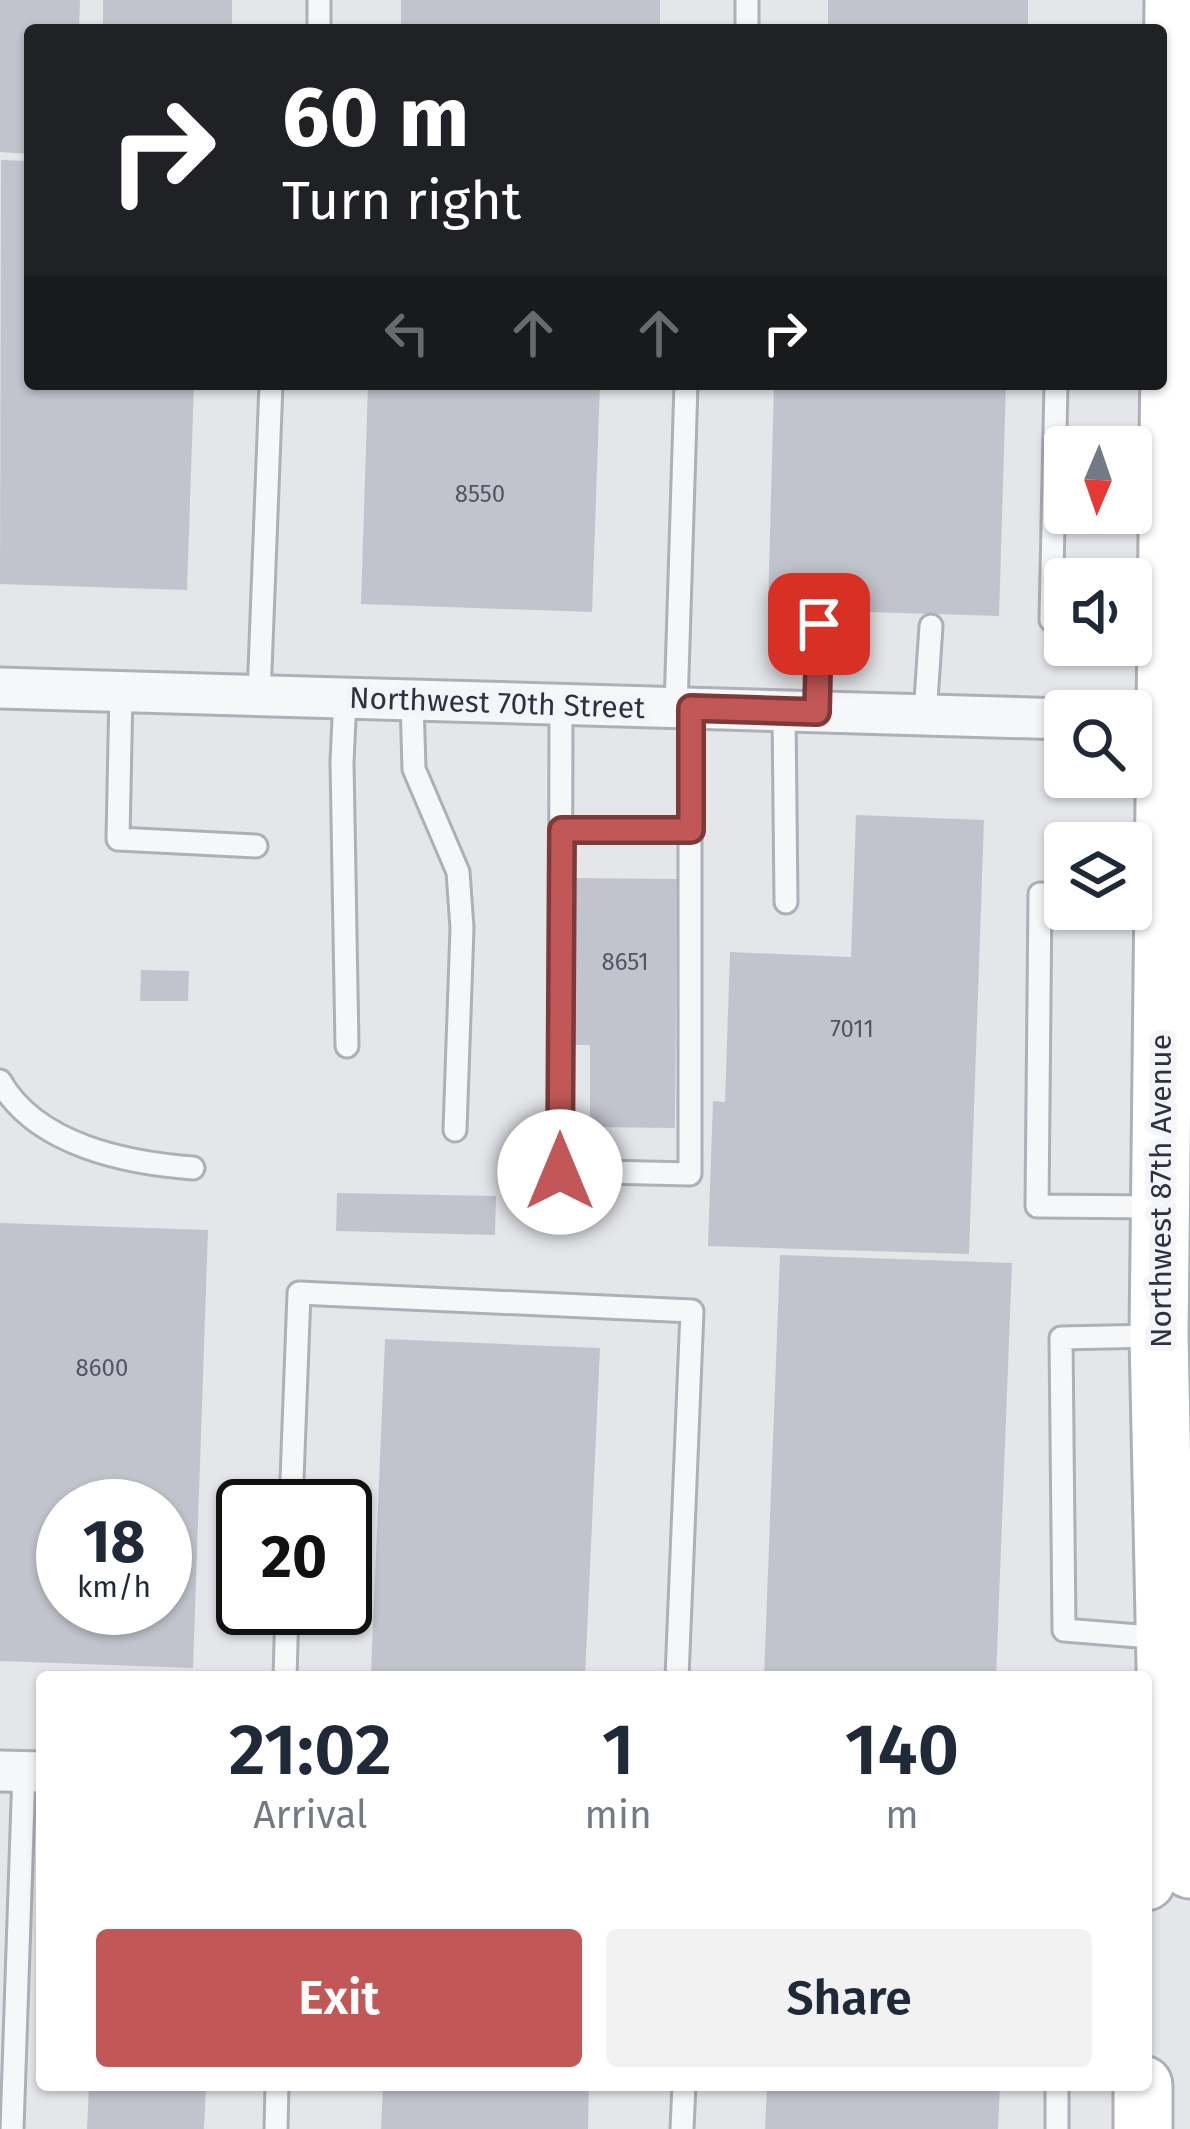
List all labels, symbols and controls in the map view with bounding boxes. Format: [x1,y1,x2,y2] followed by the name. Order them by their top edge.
[282,67,469,168] text: 60 m
[84,72,240,228] icon: right
[282,169,521,233] text: Turn right
[374,300,440,366] icon: left
[500,300,566,366] icon: ahead
[626,300,692,366] icon: ahead
[752,300,818,366] icon: right
[1044,426,1152,534] north arrow
[1044,426,1152,930] map controls
[455,480,505,508] house number: 8550
[1044,558,1152,666] button: sound
[768,573,870,675] pin
[786,591,852,657] icon: arrive
[348,680,646,726] street label: Northwest 70th Street
[1044,690,1152,798] button: search
[1044,822,1152,930] button: layers
[601,948,649,976] house number: 8651
[830,1015,874,1043] house number: 7011
[1143,1034,1179,1348] street label: Northwest 87th Avenue
[497,1109,623,1235] position arrow
[76,1354,128,1382] house number: 8600
[216,1479,372,1635] speed limit sign: 20
[83,1506,145,1578] text: 18
[77,1569,151,1605] text: km/h
[229,1707,392,1793] text: 21:02
[602,1707,635,1793] text: 1
[845,1707,959,1793] text: 140
[253,1792,367,1838] text: Arrival
[585,1792,652,1838] text: min
[885,1792,919,1838] text: m
[96,1929,582,2067] button: Exit
[606,1929,1092,2067] button: Share

